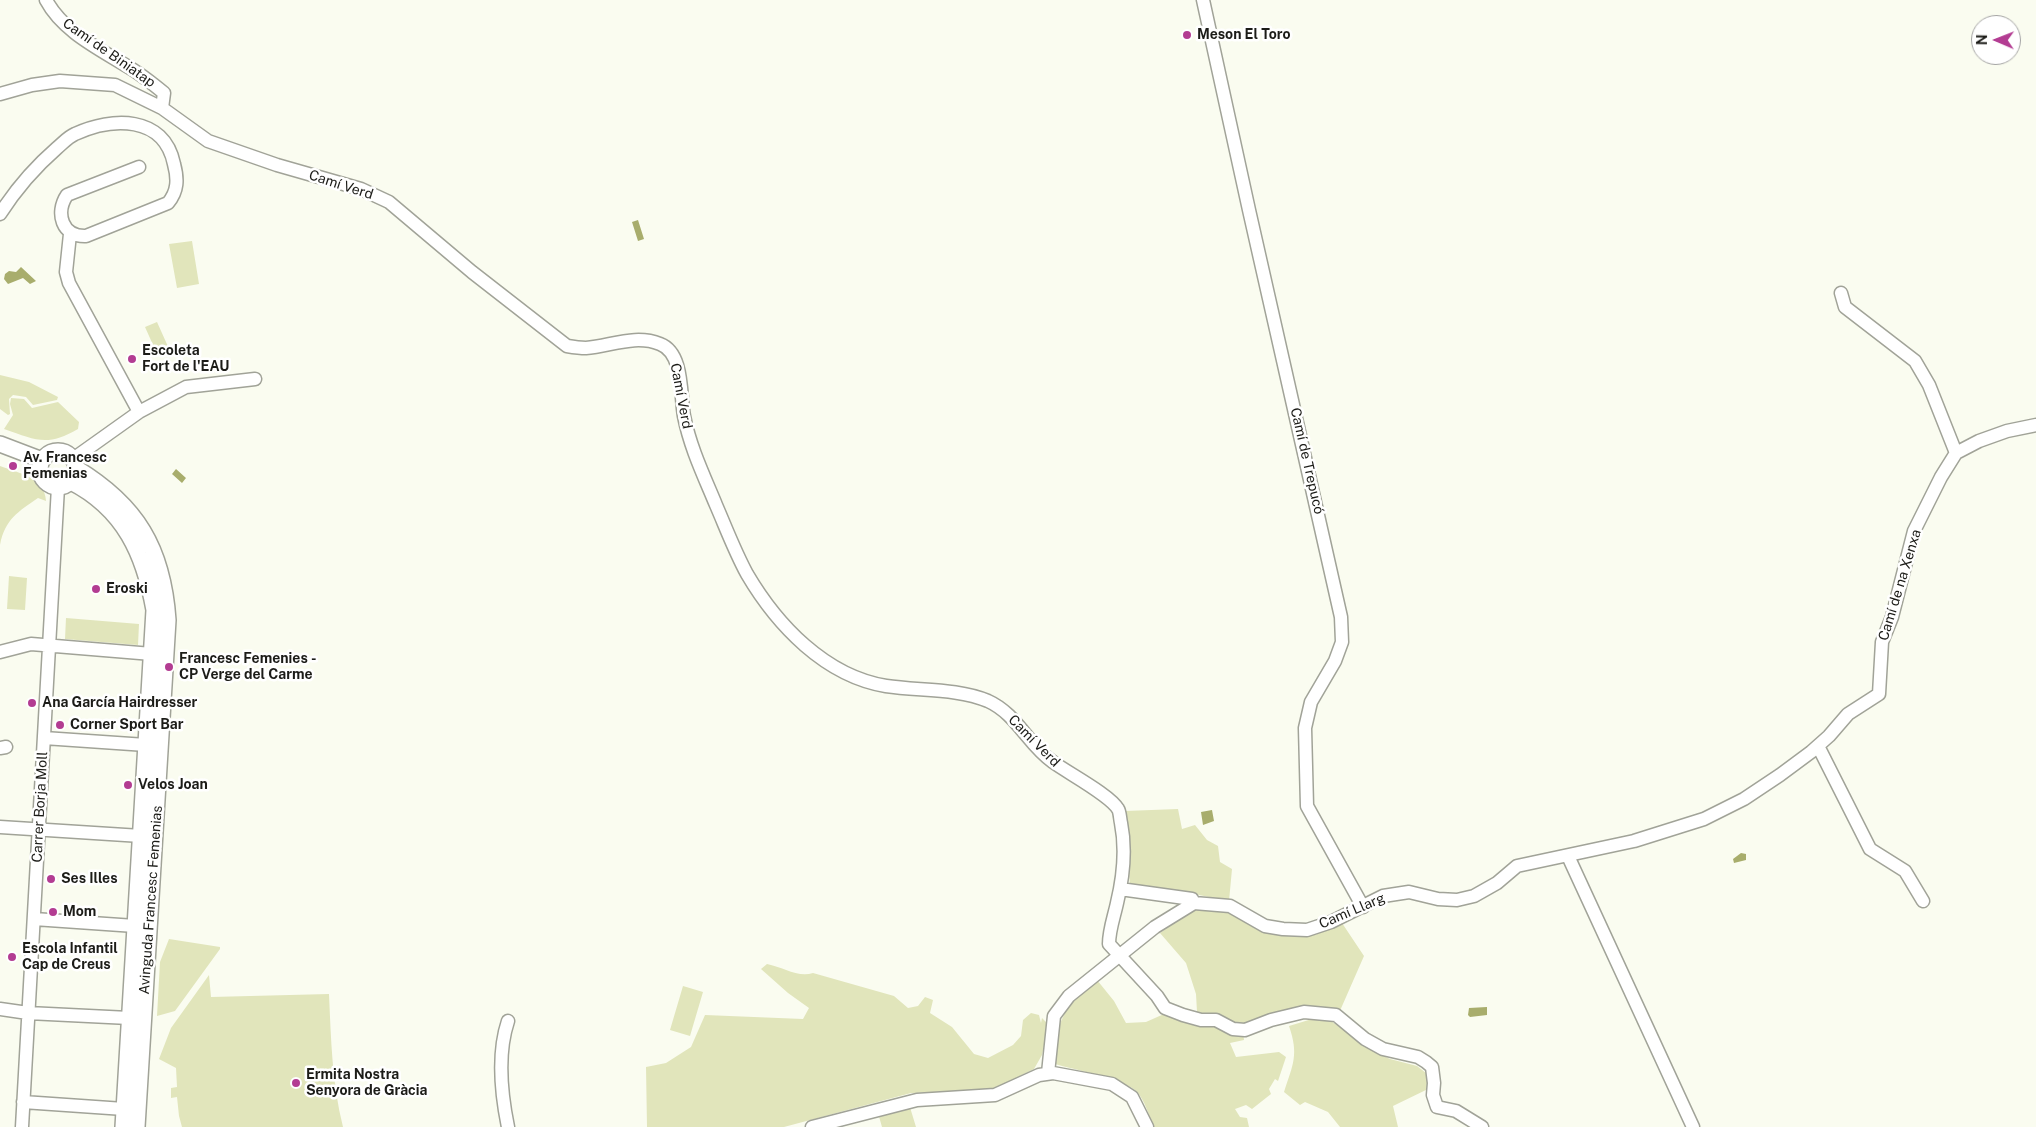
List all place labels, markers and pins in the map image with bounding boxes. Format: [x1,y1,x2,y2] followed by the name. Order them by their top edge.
[1197,27,1291,43] place label: Meson El Toro
[1181,29,1193,41] marker: Meson El Toro
[142,343,229,376] place label: Escoleta Fort de l'EAU
[126,353,138,365] marker: Escoleta Fort de l'EAU
[23,450,107,482] place label: Av. Francesc Femenias
[7,460,19,472] marker: Av. Francesc Femenias
[106,581,148,597] place label: Eroski
[90,583,102,595] marker: Eroski
[179,651,316,684] place label: Francesc Femenies - CP Verge del Carme
[163,661,175,673] marker: Francesc Femenies - CP Verge del Carme
[42,695,197,711] place label: Ana García Hairdresser
[26,697,38,709] marker: Ana García Hairdresser
[70,717,183,733] place label: Corner Sport Bar
[54,719,66,731] marker: Corner Sport Bar
[138,777,208,793] place label: Velos Joan
[122,779,134,791] marker: Velos Joan
[61,871,118,887] place label: Ses Illes
[45,873,57,885] marker: Ses Illes
[63,904,96,920] place label: Mom
[47,906,59,918] marker: Mom
[22,941,118,974] place label: Escola Infantil Cap de Creus
[6,951,18,963] marker: Escola Infantil Cap de Creus
[306,1067,427,1100] place label: Ermita Nostra Senyora de Gràcia
[290,1077,302,1089] marker: Ermita Nostra Senyora de Gràcia

